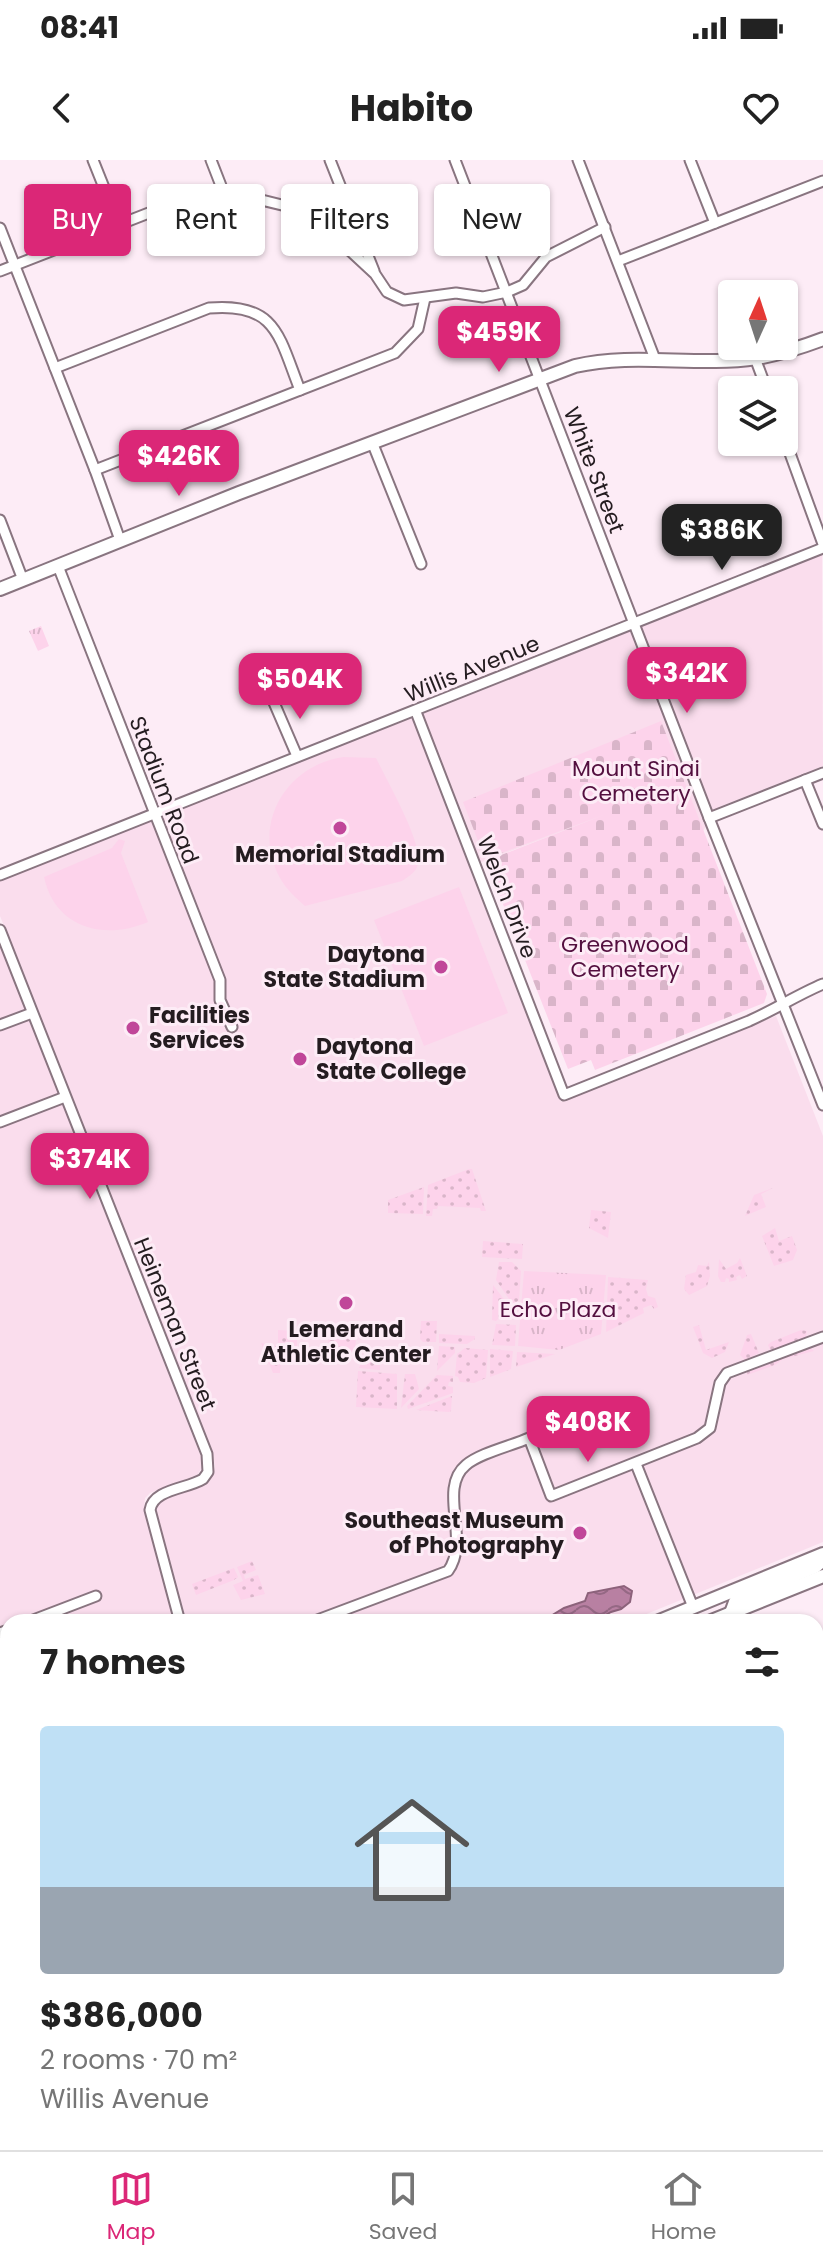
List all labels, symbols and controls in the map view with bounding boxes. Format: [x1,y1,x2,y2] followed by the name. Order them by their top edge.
[40,6,119,49] text: 08:41
[350,83,473,134] text: Habito
[40,86,84,130] icon: back
[739,86,783,130] icon: heart
[24,184,131,256] chip: Buy
[147,184,265,256] chip: Rent
[281,184,418,256] chip: Filters
[434,184,550,256] chip: New
[718,280,798,360] north arrow
[718,280,798,456] map controls
[443,306,555,374] pin: $459K
[456,314,542,350] text: $459K
[718,376,798,456] button: layers
[556,402,632,538] street label: White Street
[123,430,235,498] pin: $426K
[137,438,221,474] text: $426K
[666,504,778,572] pin: $386K
[680,512,764,548] text: $386K
[400,628,544,710] street label: Willis Avenue
[631,647,743,715] pin: $342K
[244,653,356,721] pin: $504K
[645,655,729,691] text: $342K
[257,661,343,697] text: $504K
[122,712,206,868] street label: Stadium Road
[572,753,700,809] park label: Mount Sinai Cemetery
[331,819,349,837] marker: Memorial Stadium
[469,831,545,963] street label: Welch Drive
[235,839,445,870] place label: Memorial Stadium
[561,929,689,985] park label: Greenwood Cemetery
[263,939,425,995] place label: Daytona State Stadium
[432,958,450,976] marker: Daytona State Stadium
[149,1000,250,1056] place label: Facilities Services
[124,1019,142,1037] marker: Facilities Services
[316,1031,466,1087] place label: Daytona State College
[291,1050,309,1068] marker: Daytona State College
[34,1133,146,1201] pin: $374K
[49,1141,131,1177] text: $374K
[126,1233,224,1415] street label: Heineman Street
[337,1294,355,1312] marker: Lemerand Athletic Center
[500,1294,616,1325] park label: Echo Plaza
[261,1314,431,1370] place label: Lemerand Athletic Center
[532,1396,644,1464] pin: $408K
[545,1404,631,1440] text: $408K
[345,1505,564,1561] place label: Southeast Museum of Photography
[571,1524,589,1542] marker: Southeast Museum of Photography
[40,1638,186,1686] text: 7 homes
[740,1640,784,1684] icon: filters
[340,1778,484,1922] icon: home
[40,1991,203,2039] text: $386,000
[40,2042,237,2078] text: 2 rooms · 70 m²
[40,2081,209,2117] text: Willis Avenue
[107,2167,155,2248] tab: Map
[369,2167,437,2248] tab: Saved
[651,2167,716,2248] tab: Home

